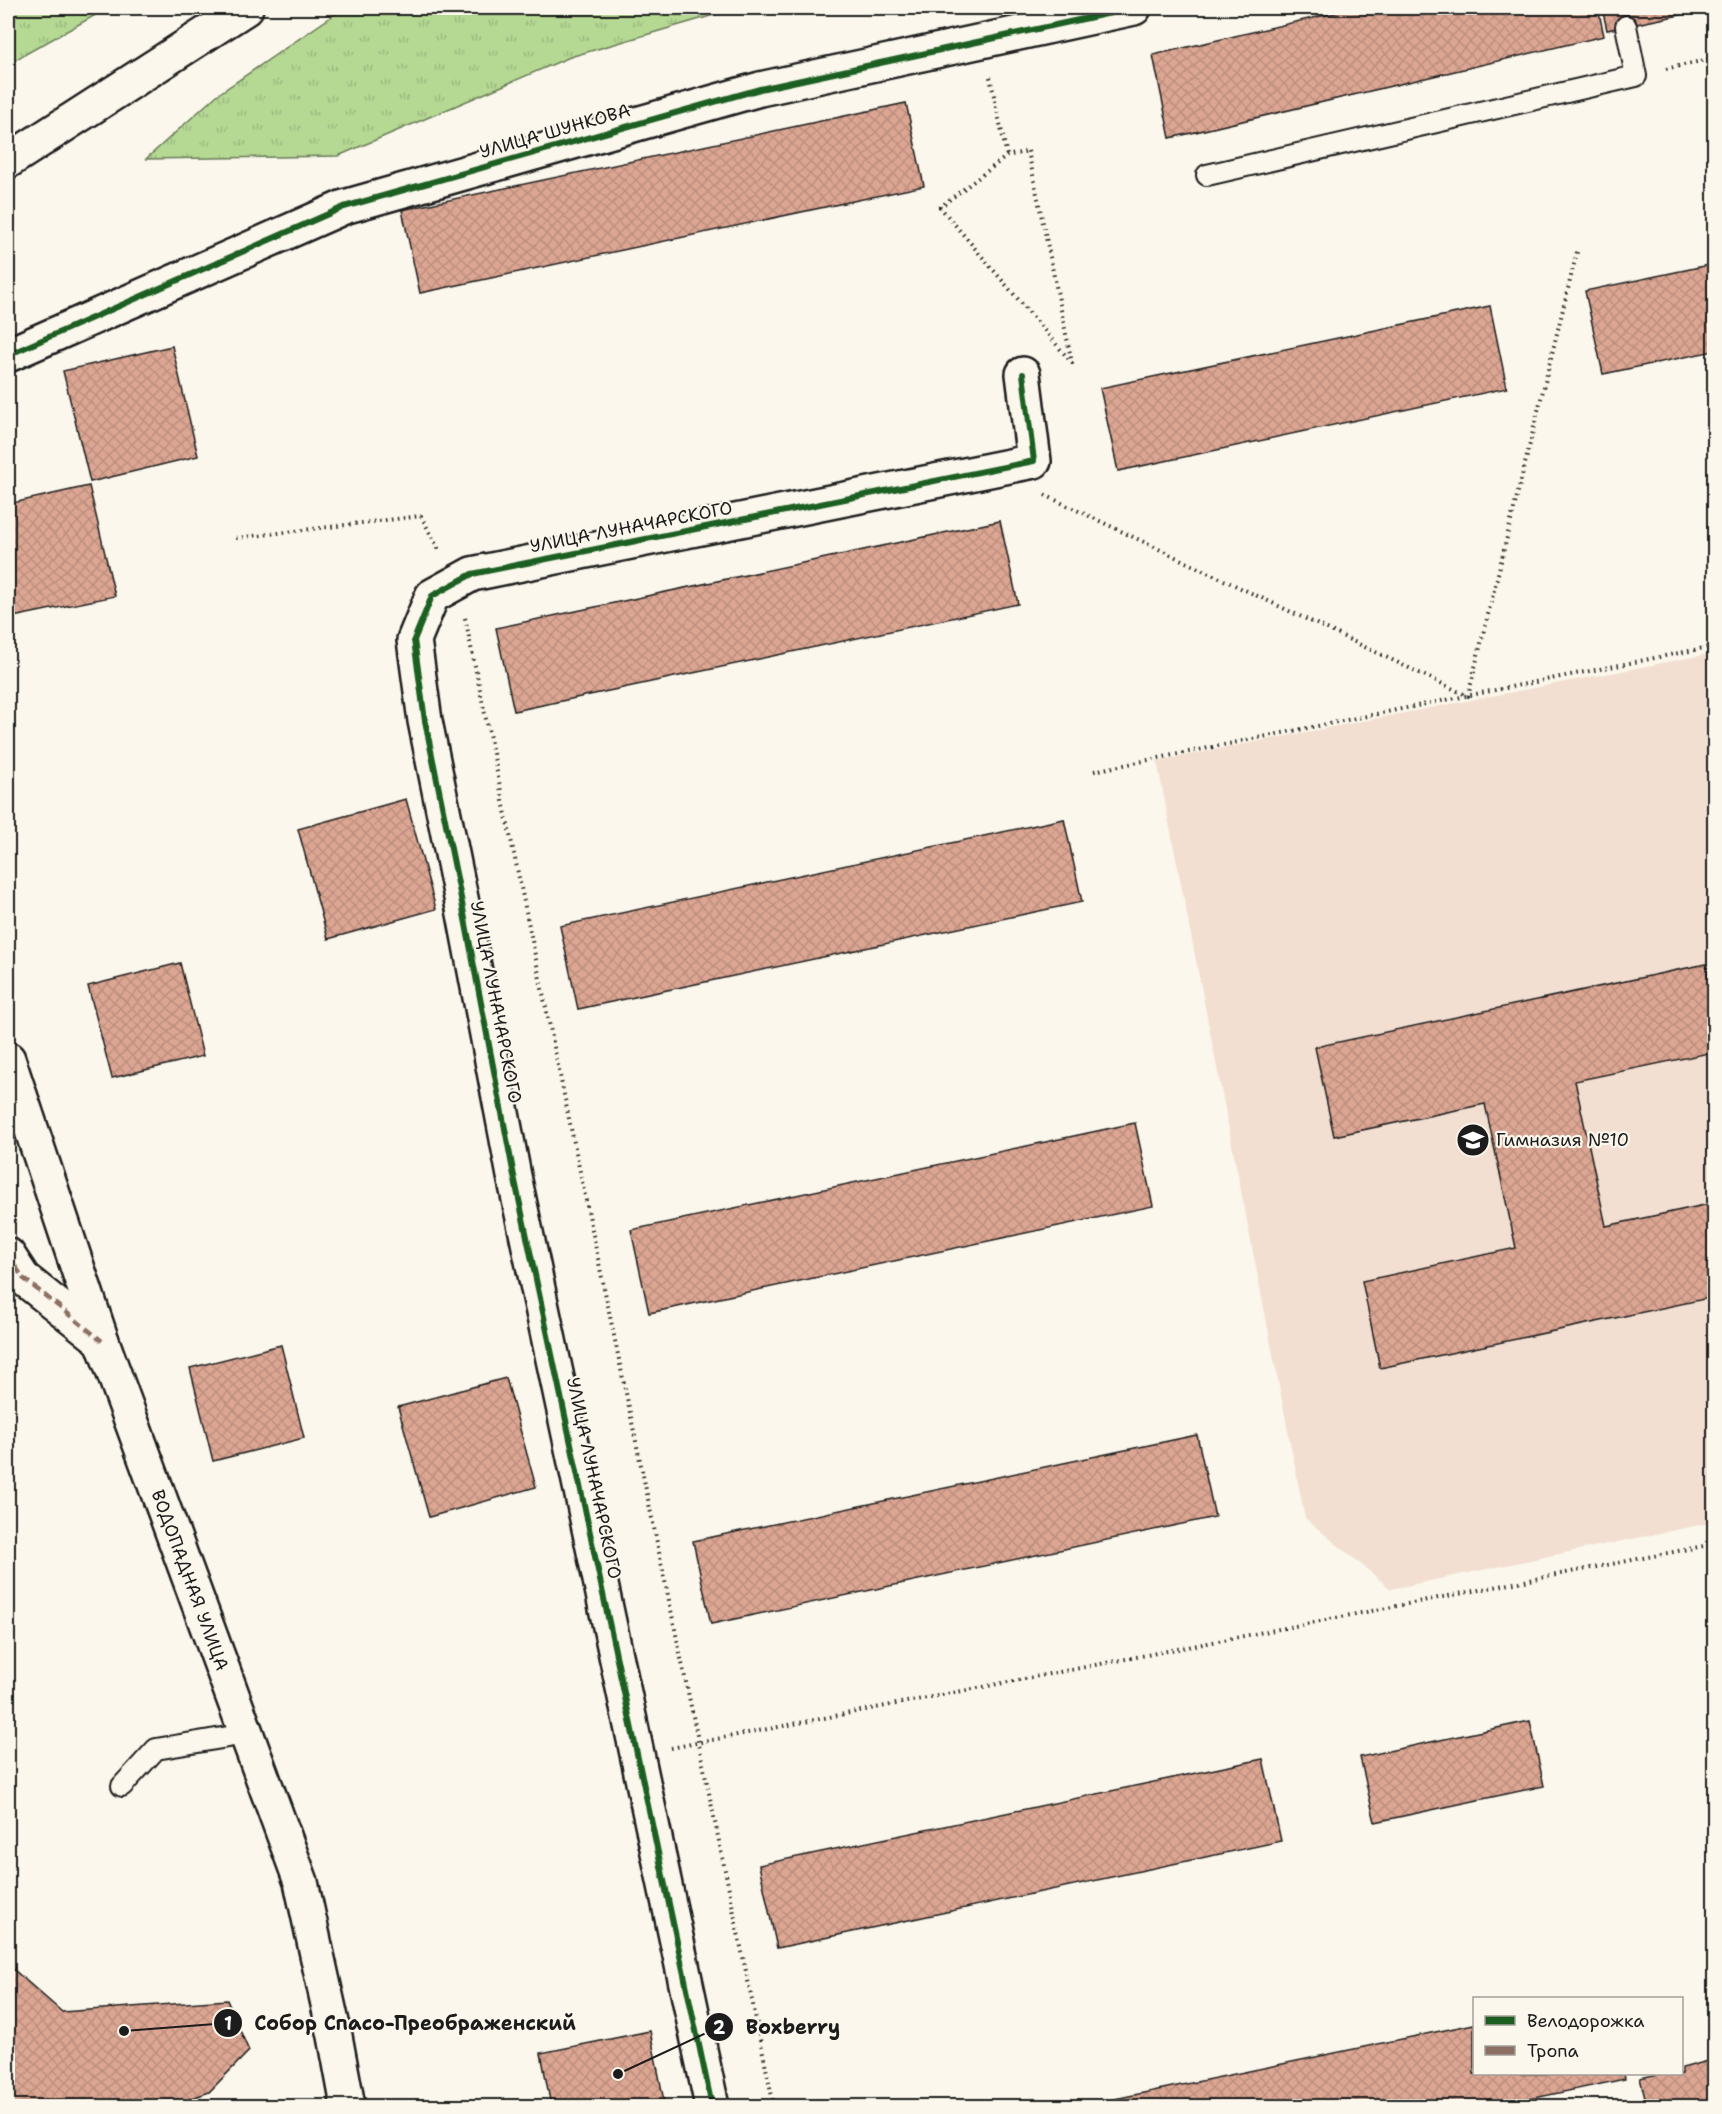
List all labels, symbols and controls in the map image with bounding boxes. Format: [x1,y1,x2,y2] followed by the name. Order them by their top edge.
[477,98,633,164] street label: УЛИЦА ШУНКОВА
[528,496,734,558] street label: УЛИЦА ЛУНАЧАРСКОГО
[465,899,527,1105] street label: УЛИЦА ЛУНАЧАРСКОГО
[1455,1122,1491,1158] school or university icon: Гимназия №10
[1496,1128,1629,1152] place label: Гимназия №10
[561,1375,627,1581] street label: УЛИЦА ЛУНАЧАРСКОГО
[146,1486,234,1674] street label: ВОДОПАДНАЯ УЛИЦА
[1473,1997,1683,2075] legend
[213,2004,588,2042] callout: Собор Спасо-Преображенский
[704,2008,852,2046] callout: Boxberry
[1527,2009,1645,2033] text: Велодорожка
[254,2010,576,2036] text: Собор Спасо-Преображенский
[224,2012,232,2036] text: 1
[746,2014,840,2040] text: Boxberry
[713,2016,726,2040] text: 2
[1527,2039,1579,2063] text: Тропа

